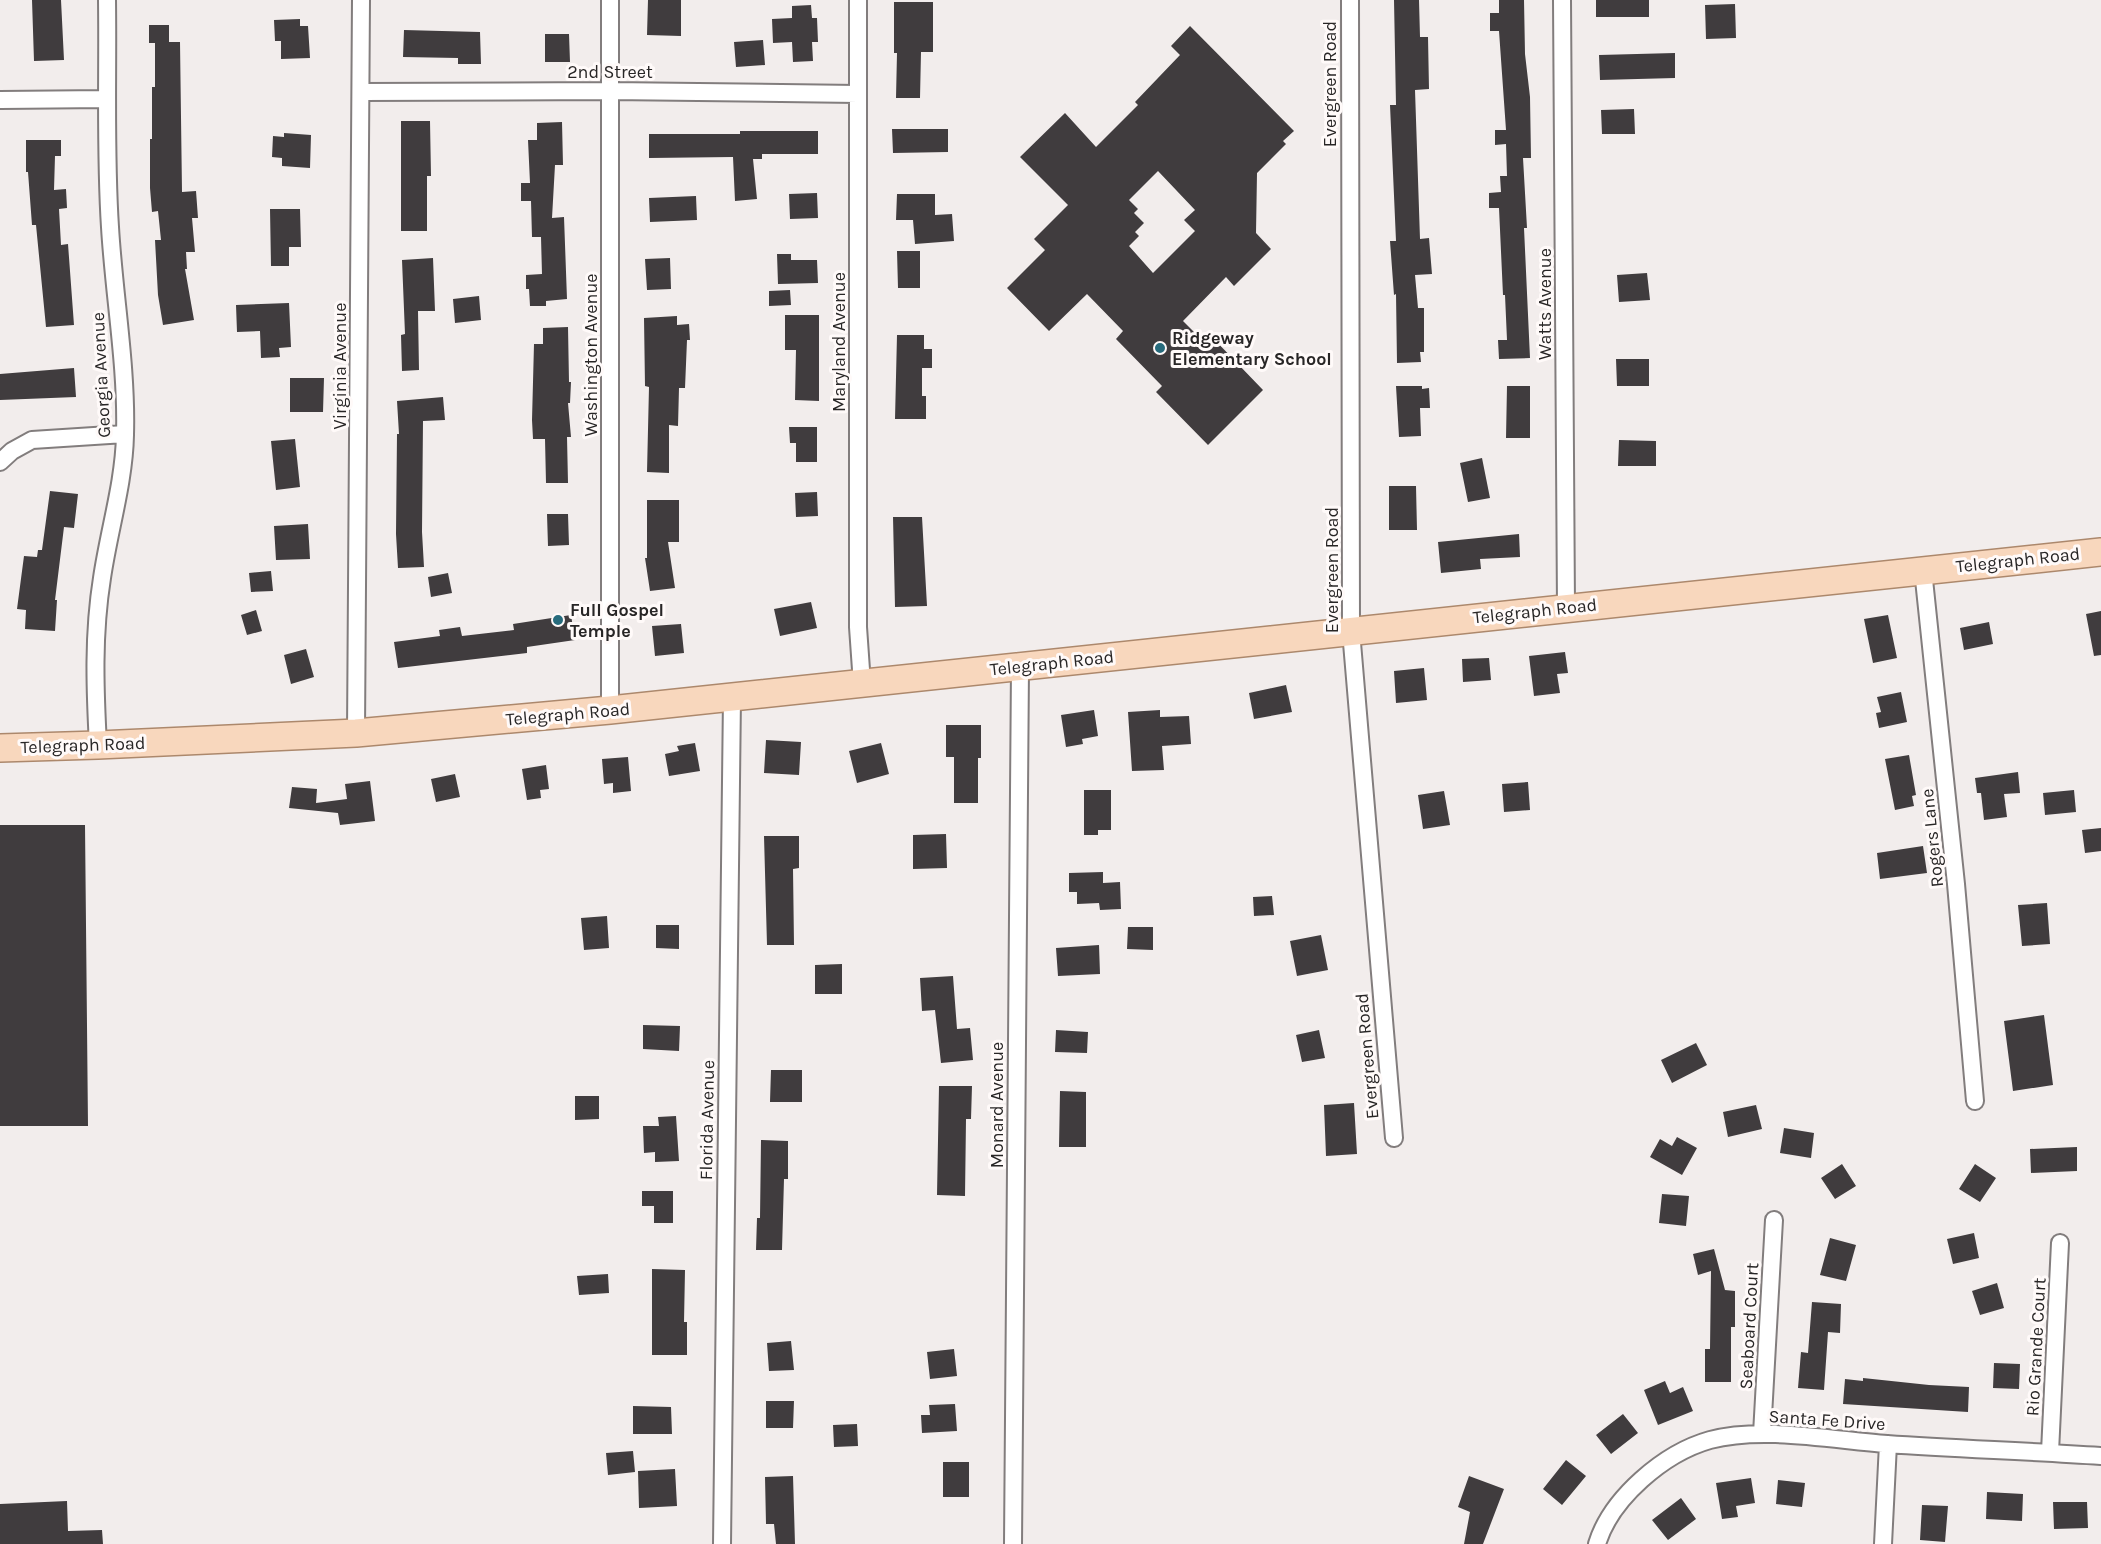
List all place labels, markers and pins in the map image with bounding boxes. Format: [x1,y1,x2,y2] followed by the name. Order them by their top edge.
[1172,327,1332,370] place label: Ridgeway Elementary School
[1153,341,1167,355] marker: Ridgeway Elementary School
[570,599,664,642] place label: Full Gospel Temple
[551,613,565,627] marker: Full Gospel Temple

